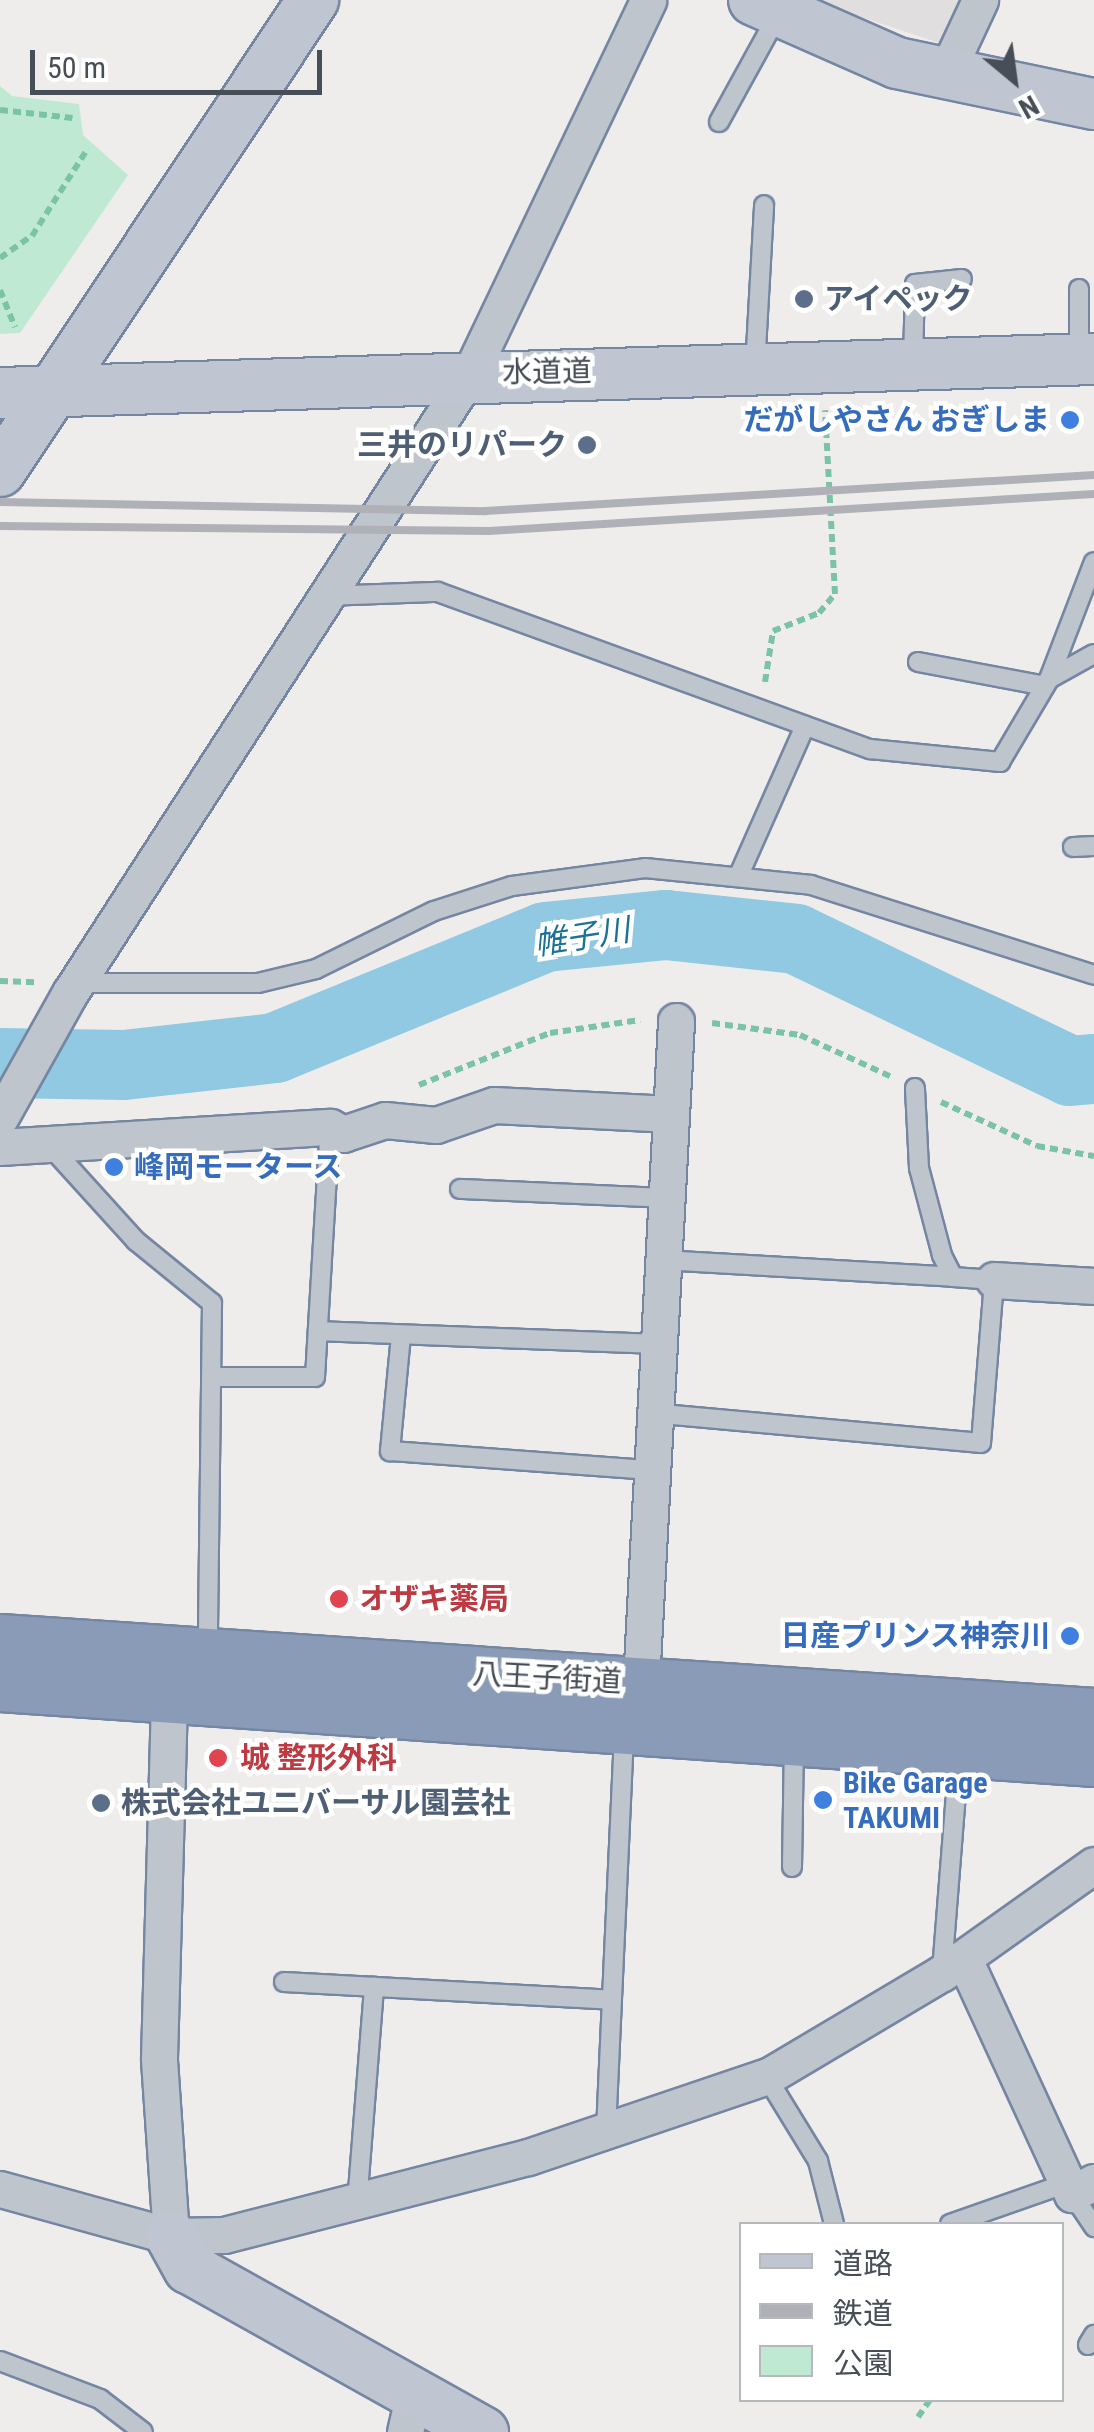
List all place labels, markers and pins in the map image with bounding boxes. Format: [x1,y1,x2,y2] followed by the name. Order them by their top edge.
[824,281,974,317] place label: アイペック
[793,288,815,310] marker: アイペック
[743,402,1050,438] place label: だがしやさん おぎしま
[1059,409,1081,431] marker: だがしやさん おぎしま
[357,427,567,463] place label: 三井のリパーク
[576,434,598,456] marker: 三井のリパーク
[134,1149,344,1185] place label: 峰岡モータース
[103,1156,125,1178] marker: 峰岡モータース
[359,1581,509,1617] place label: オザキ薬局
[328,1588,350,1610] marker: オザキ薬局
[780,1618,1050,1654] place label: 日産プリンス神奈川
[1059,1625,1081,1647] marker: 日産プリンス神奈川
[240,1740,397,1776] place label: 城 整形外科
[205,1745,231,1771] marker: 城 整形外科
[843,1765,987,1836] place label: Bike Garage TAKUMI
[121,1785,511,1821] place label: 株式会社ユニバーサル園芸社
[812,1789,834,1811] marker: Bike Garage TAKUMI
[90,1792,112,1814] marker: 株式会社ユニバーサル園芸社

